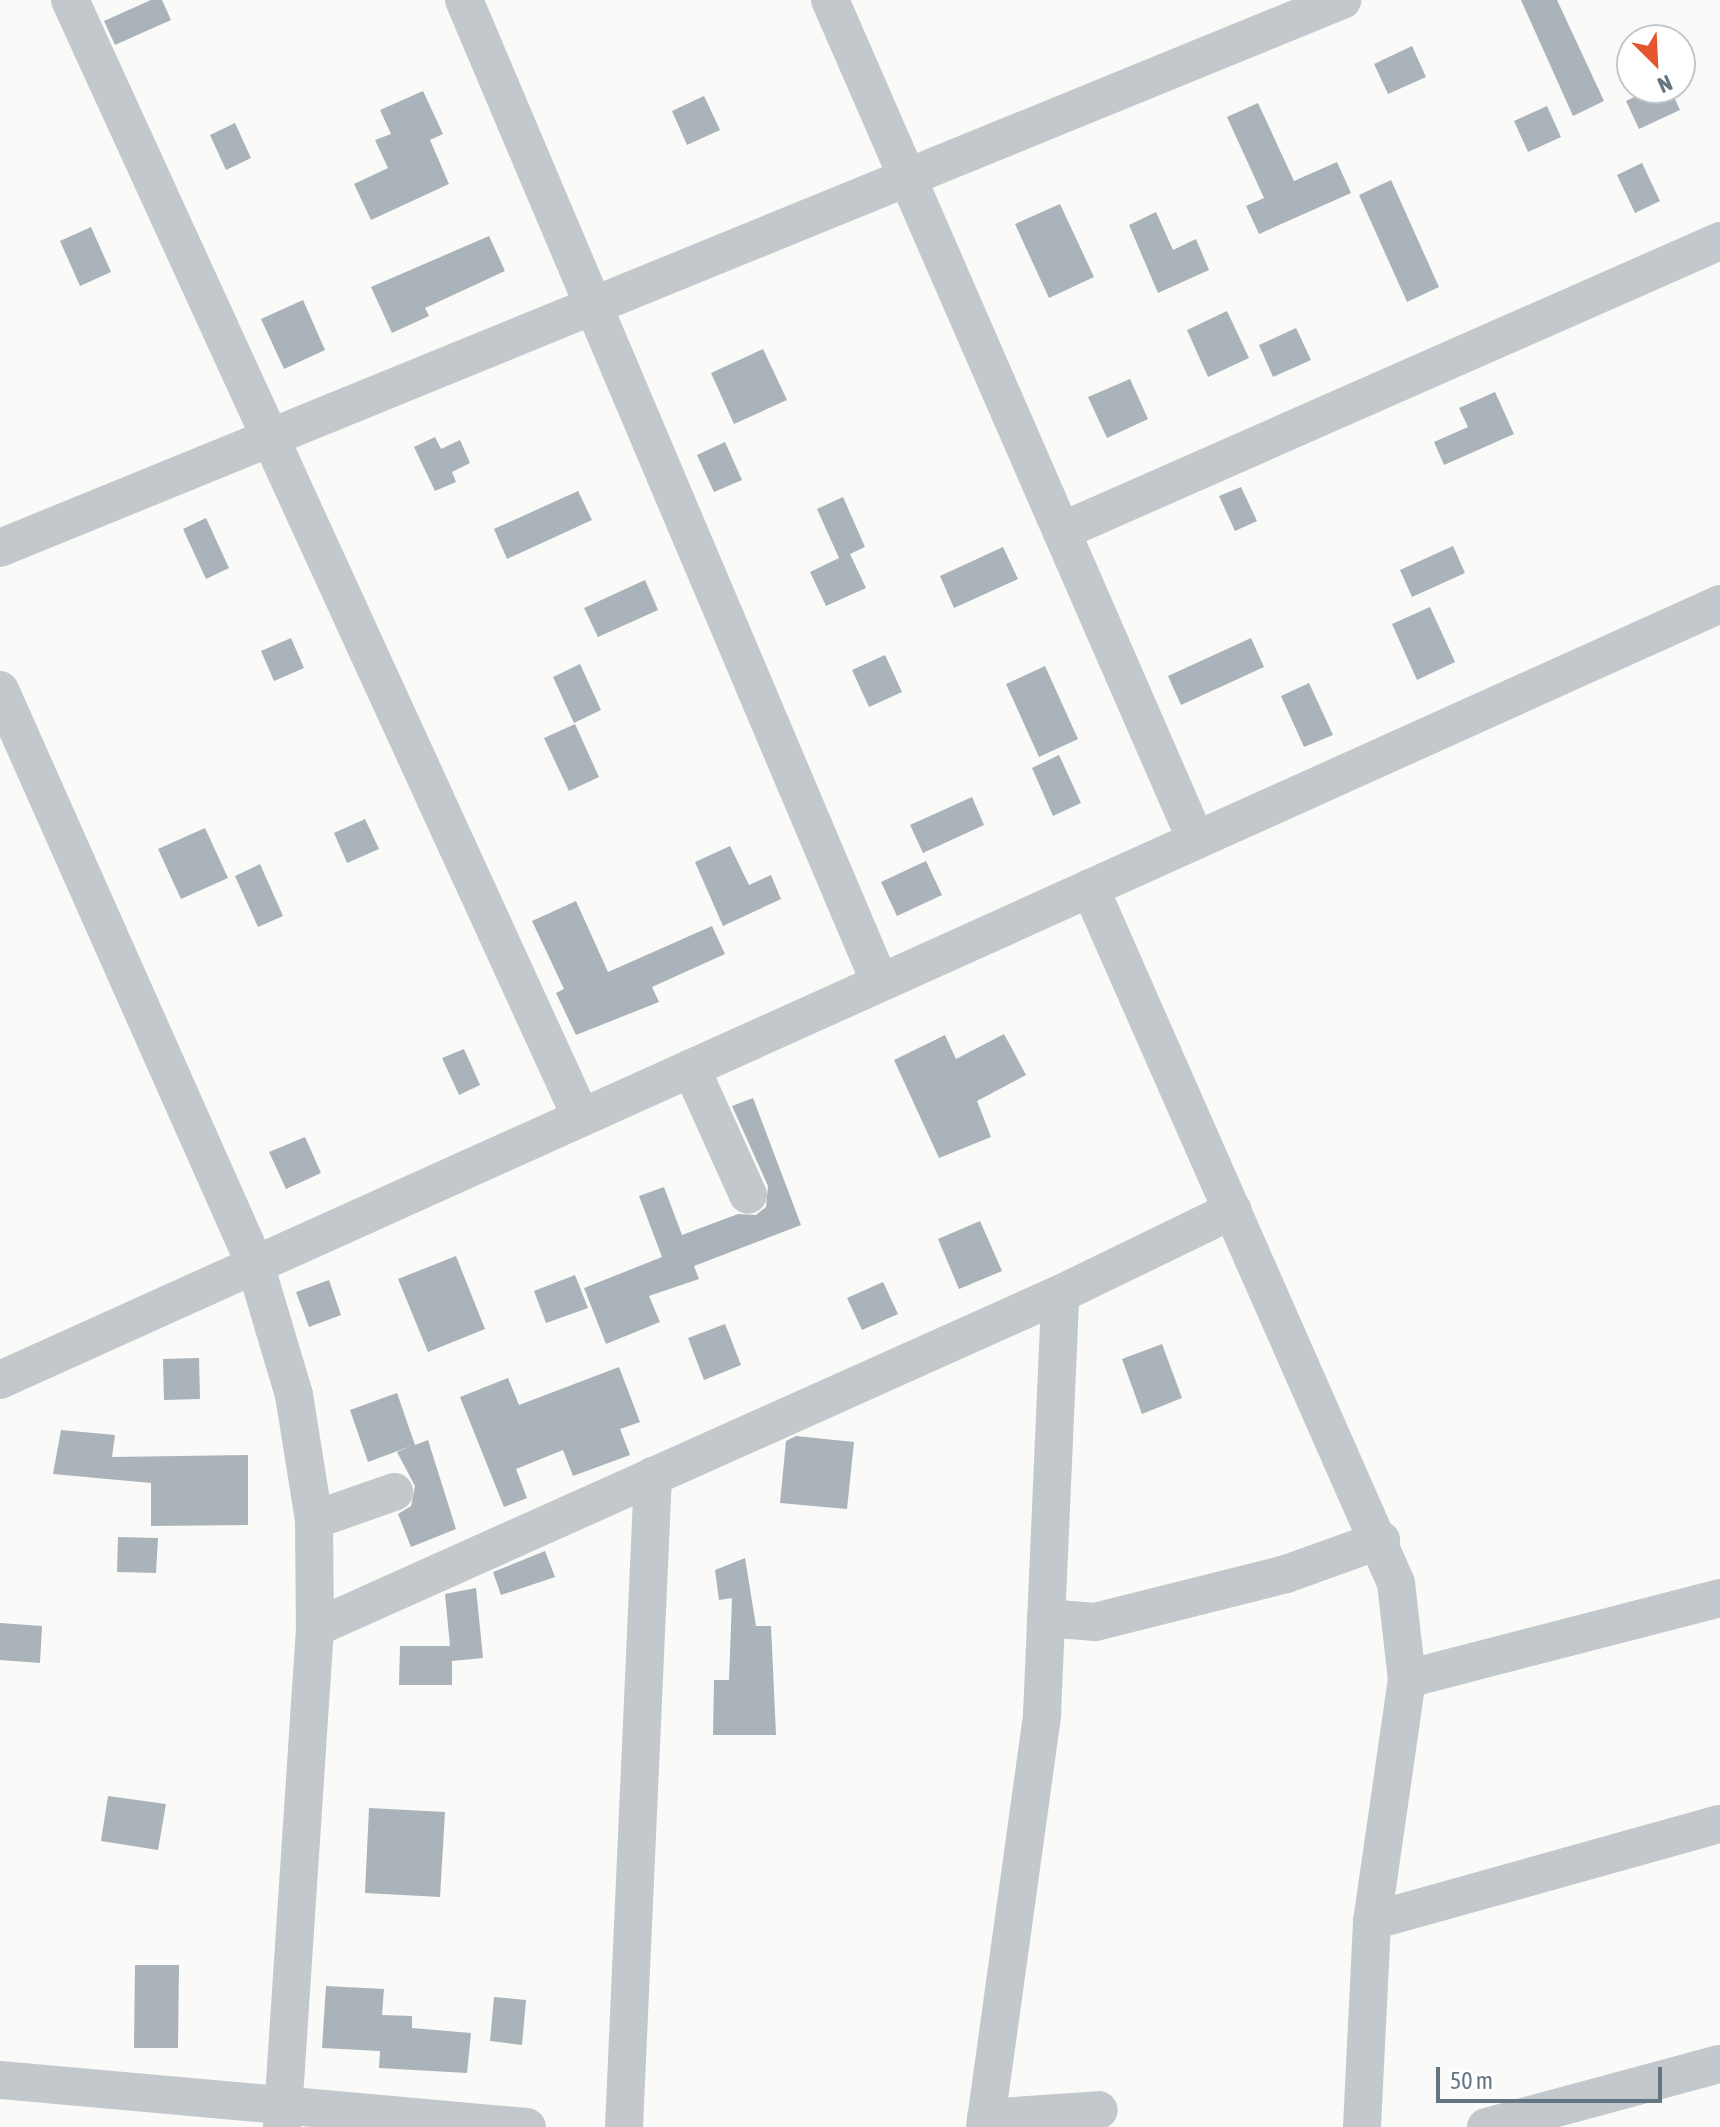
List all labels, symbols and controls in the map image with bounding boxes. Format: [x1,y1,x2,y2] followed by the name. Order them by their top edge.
[1616,24,1696,104] north arrow
[1654,70,1676,99] text: N
[1440,2051,1666,2101] scale bar
[1450,2067,1493,2094] text: 50 m

